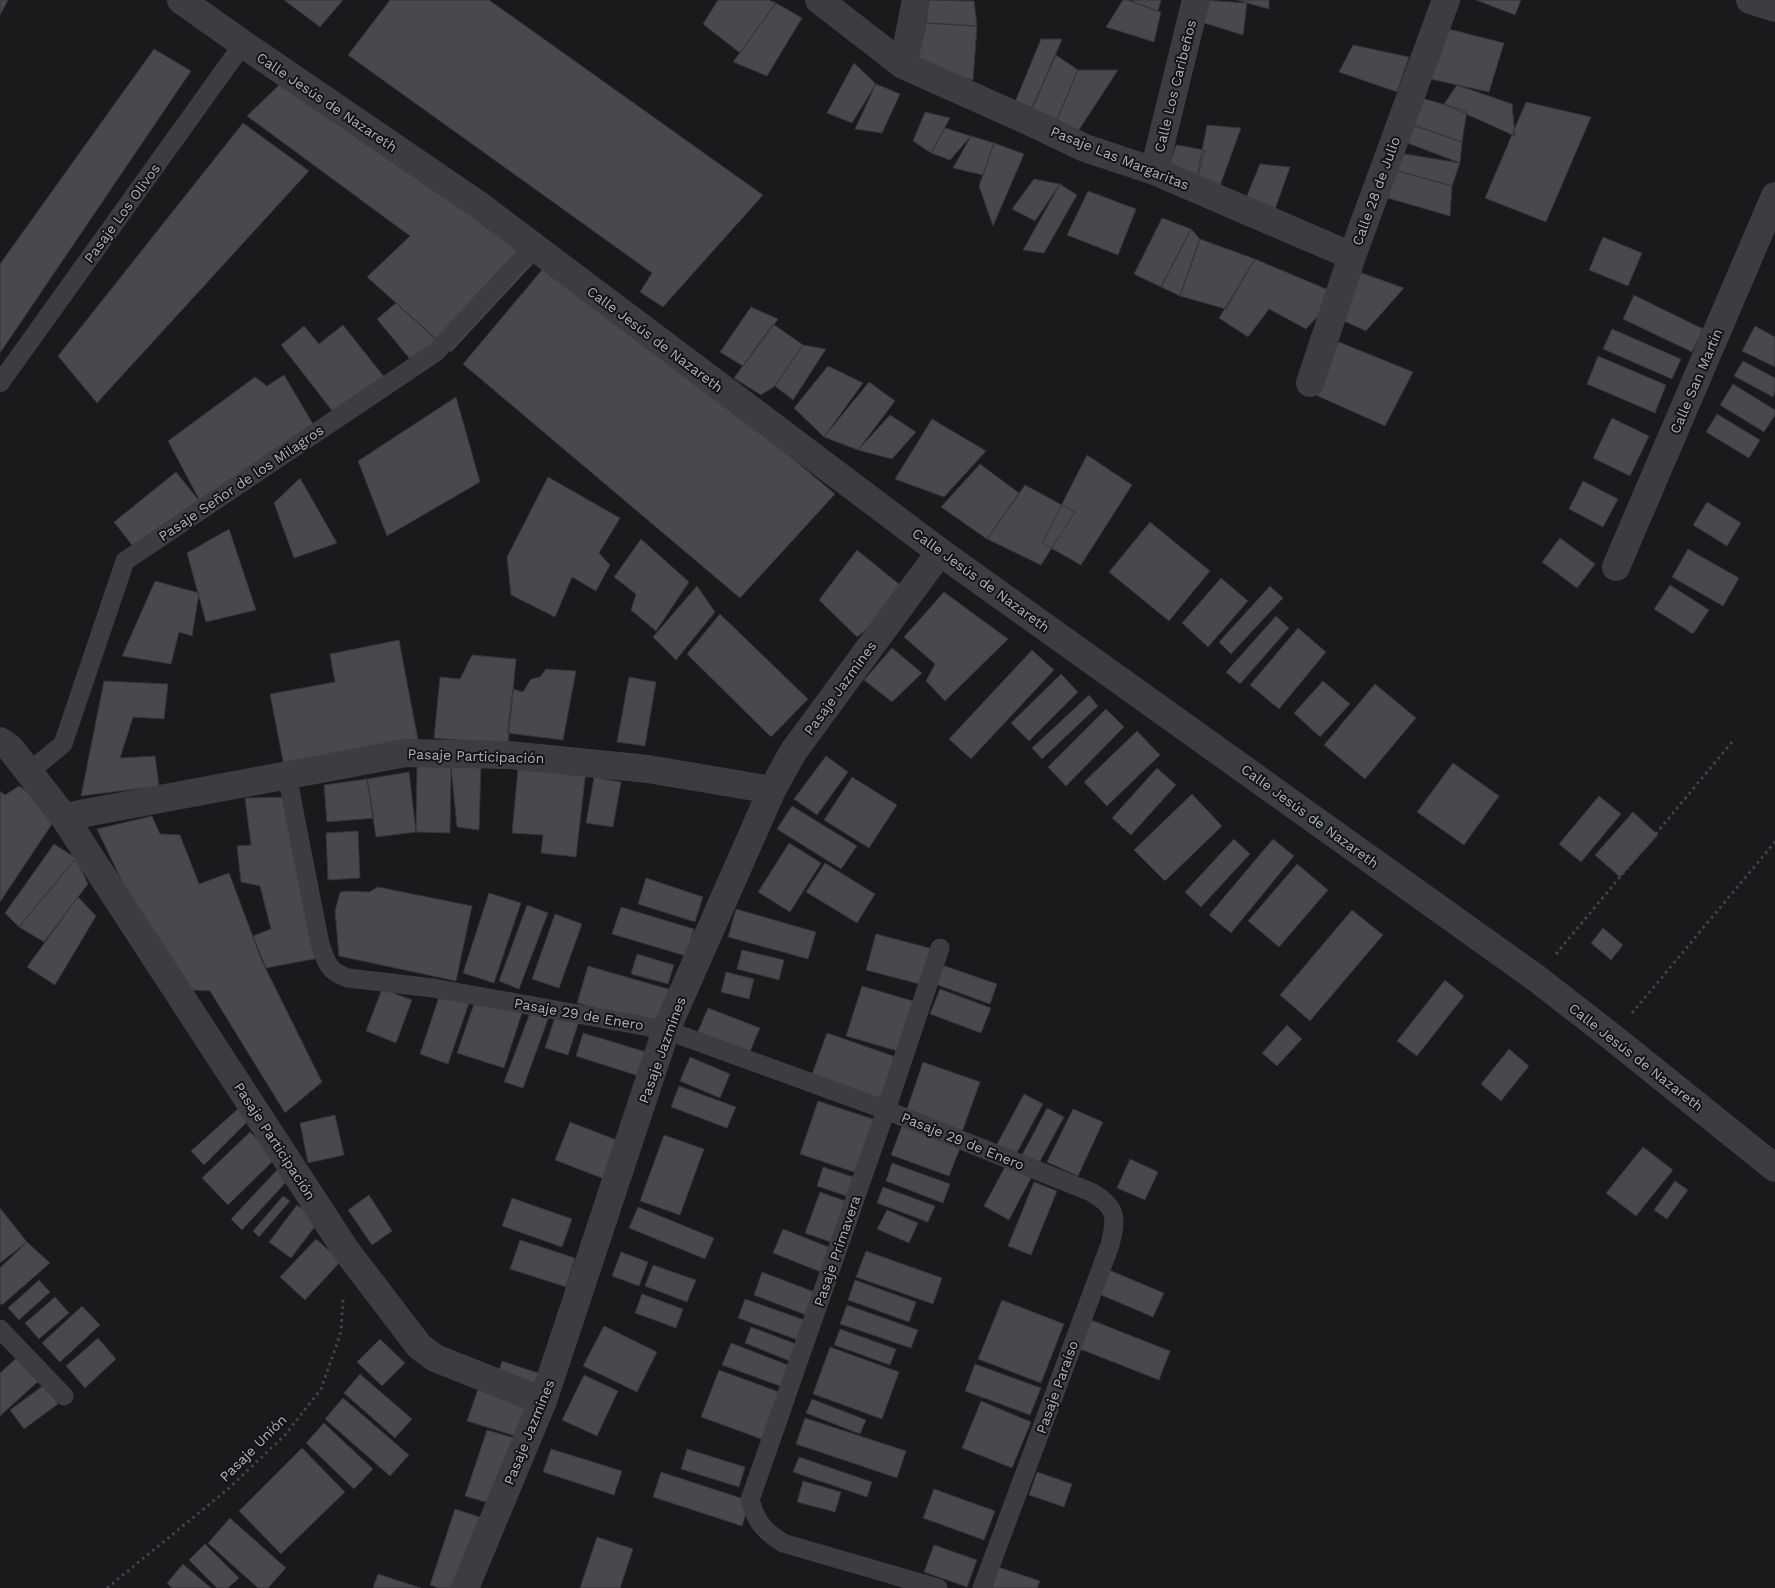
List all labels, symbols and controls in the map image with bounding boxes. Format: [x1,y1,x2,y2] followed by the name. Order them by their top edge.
[1151,18,1199,154] street label: Calle Los Caribeños
[254,49,400,155] street label: Calle Jesús de Nazareth
[1048,123,1192,193] street label: Pasaje Las Margaritas
[1349,134,1403,248] street label: Calle 28 de Julio
[81,160,163,266] street label: Pasaje Los Olivos
[584,283,726,395] street label: Calle Jesús de Nazareth
[1667,326,1725,436] street label: Calle San Martín
[155,422,327,544] street label: Pasaje Señor de los Milagros
[909,525,1053,635] street label: Calle Jesús de Nazareth
[801,638,879,738] street label: Pasaje Jazmines
[407,746,545,766] street label: Pasaje Participación
[1238,761,1382,871] street label: Calle Jesús de Nazareth
[513,995,645,1033] street label: Pasaje 29 de Enero
[635,995,689,1105] street label: Pasaje Jazmines
[1566,1000,1706,1114] street label: Calle Jesús de Nazareth
[231,1079,319,1203] street label: Pasaje Participación
[899,1109,1027,1173] street label: Pasaje 29 de Enero
[811,1193,863,1309] street label: Pasaje Primavera
[1033,1338,1081,1436] street label: Pasaje Paraíso
[501,1377,557,1487] street label: Pasaje Jazmines
[216,1411,290,1485] street label: Pasaje Unión

